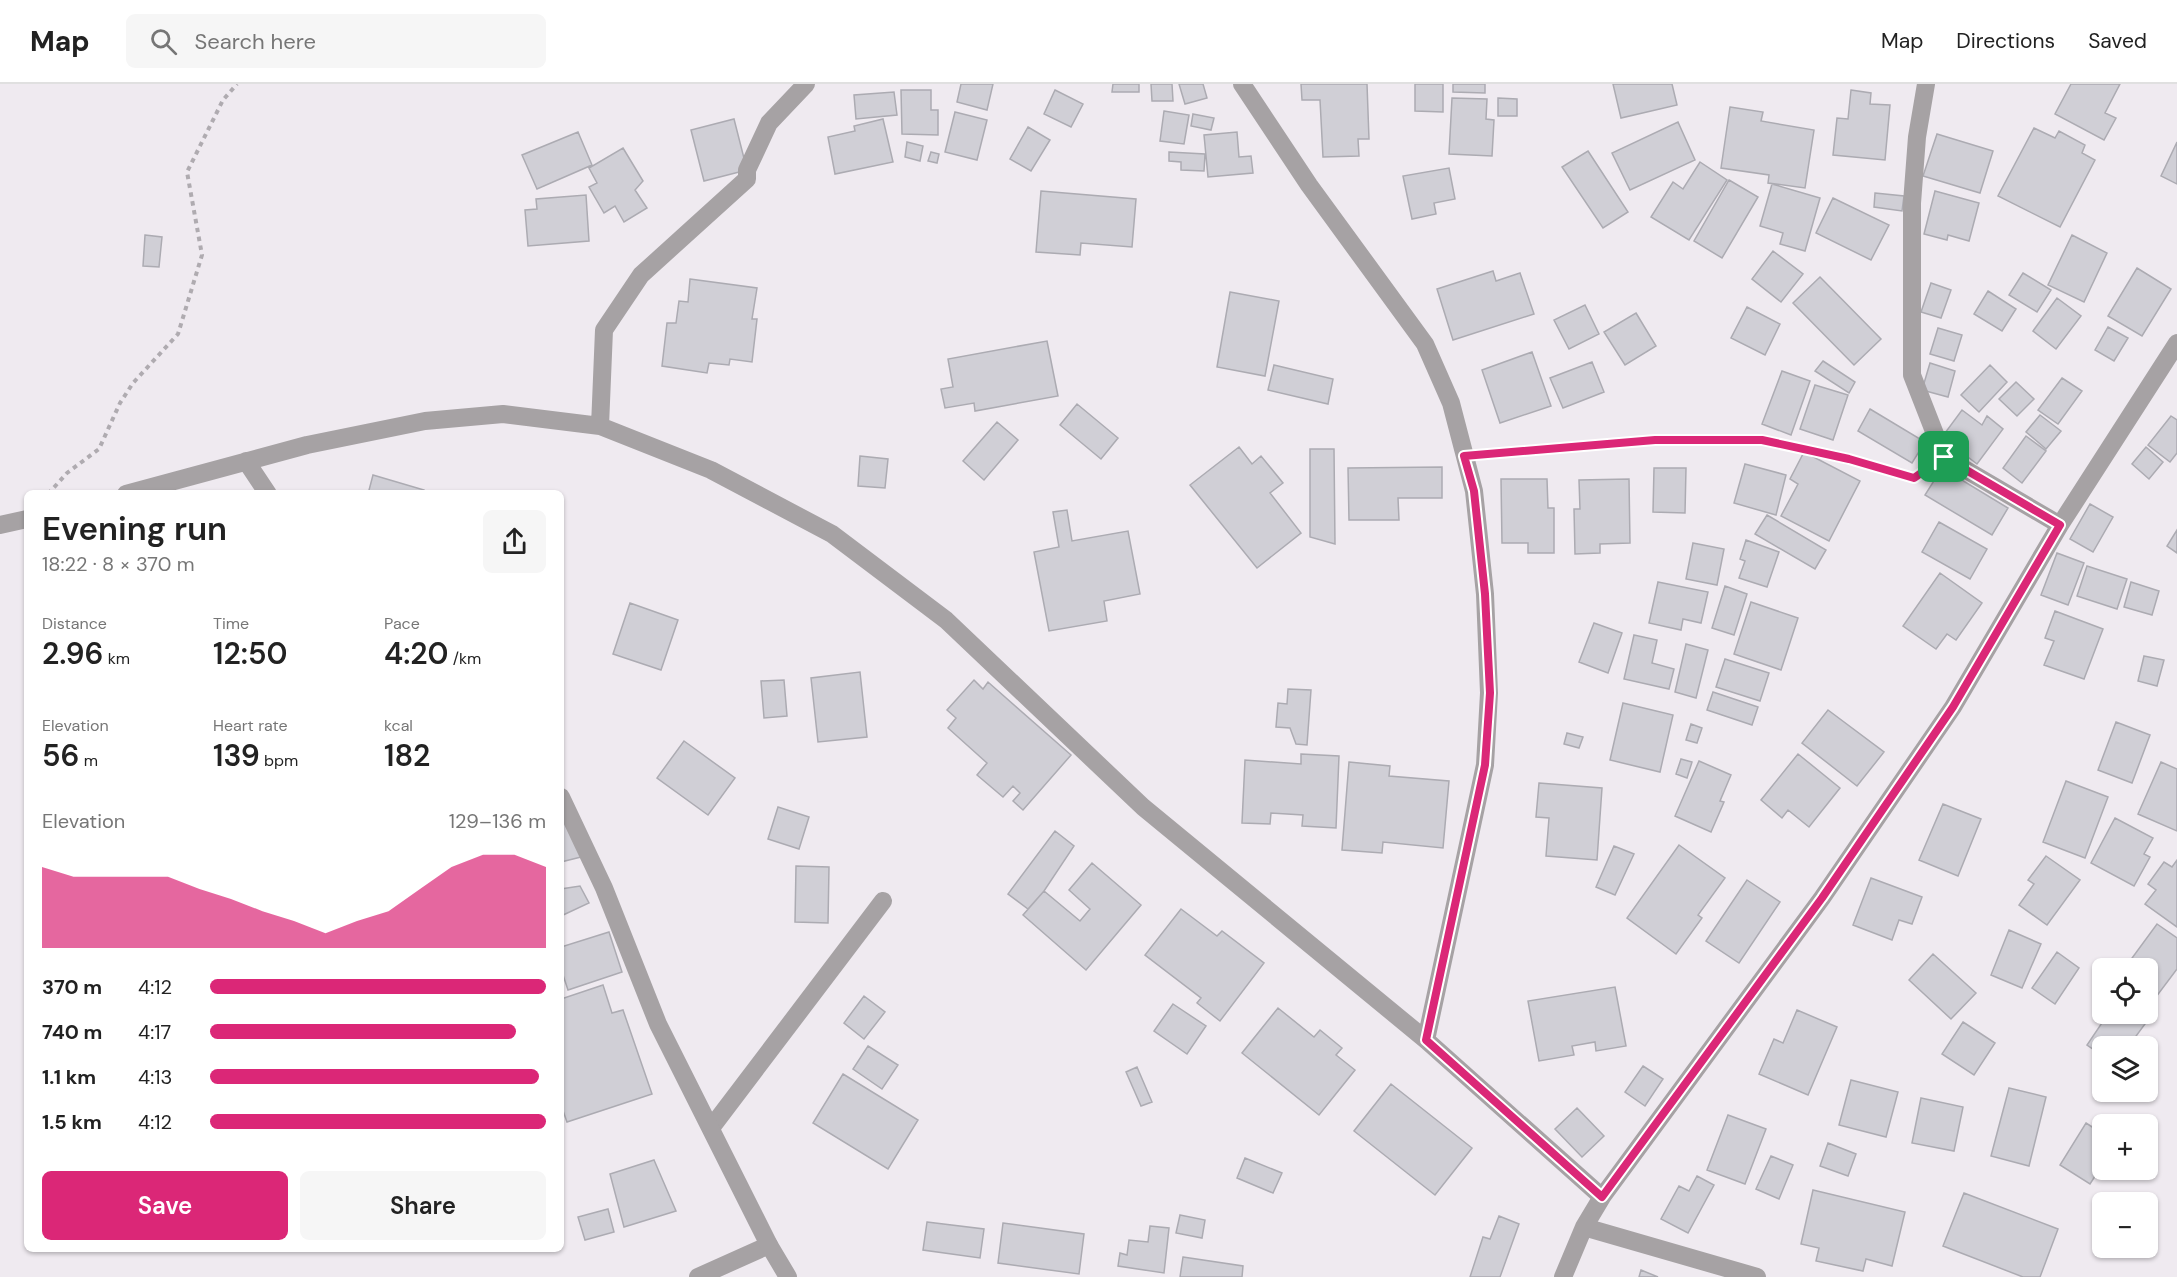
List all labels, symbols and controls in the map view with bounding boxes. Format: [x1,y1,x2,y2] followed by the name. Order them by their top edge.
[126,14,546,68] search box
[30,23,90,60] text: Map
[147,25,180,58] icon: search
[195,27,316,56] text: Search here
[1881,27,1923,55] text: Map
[1956,27,2055,55] text: Directions
[2088,27,2147,55] text: Saved
[1918,431,1969,482] pin
[1927,440,1960,473] icon: arrive
[42,507,227,550] text: Evening run
[483,510,546,573] button: share
[42,551,195,577] text: 18:22 · 8 × 370 m
[42,613,107,634] text: Distance
[213,613,249,634] text: Time
[384,613,420,634] text: Pace
[42,634,103,673] text: 2.96
[213,634,287,673] text: 12:50
[384,634,448,673] text: 4:20
[103,648,130,669] text: km
[448,648,481,669] text: /km
[42,715,109,736] text: Elevation
[213,715,288,736] text: Heart rate
[384,715,413,736] text: kcal
[42,736,80,775] text: 56
[213,736,260,775] text: 139
[384,736,430,775] text: 182
[80,750,98,771] text: m
[260,750,298,771] text: bpm
[42,808,125,834] text: Elevation
[449,808,546,834] text: 129–136 m
[2092,958,2158,1258] map controls
[2092,958,2158,1024] button: locate
[42,974,102,1000] text: 370 m
[138,974,172,1000] text: 4:12
[42,1019,102,1045] text: 740 m
[138,1019,171,1045] text: 4:17
[2092,1036,2158,1102] button: layers
[42,1064,96,1090] text: 1.1 km
[138,1064,172,1090] text: 4:13
[42,1109,102,1135] text: 1.5 km
[138,1109,172,1135] text: 4:12
[2092,1114,2158,1180] button: +
[42,1171,288,1240] button: Save
[300,1171,546,1240] button: Share
[2092,1192,2158,1258] button: −

